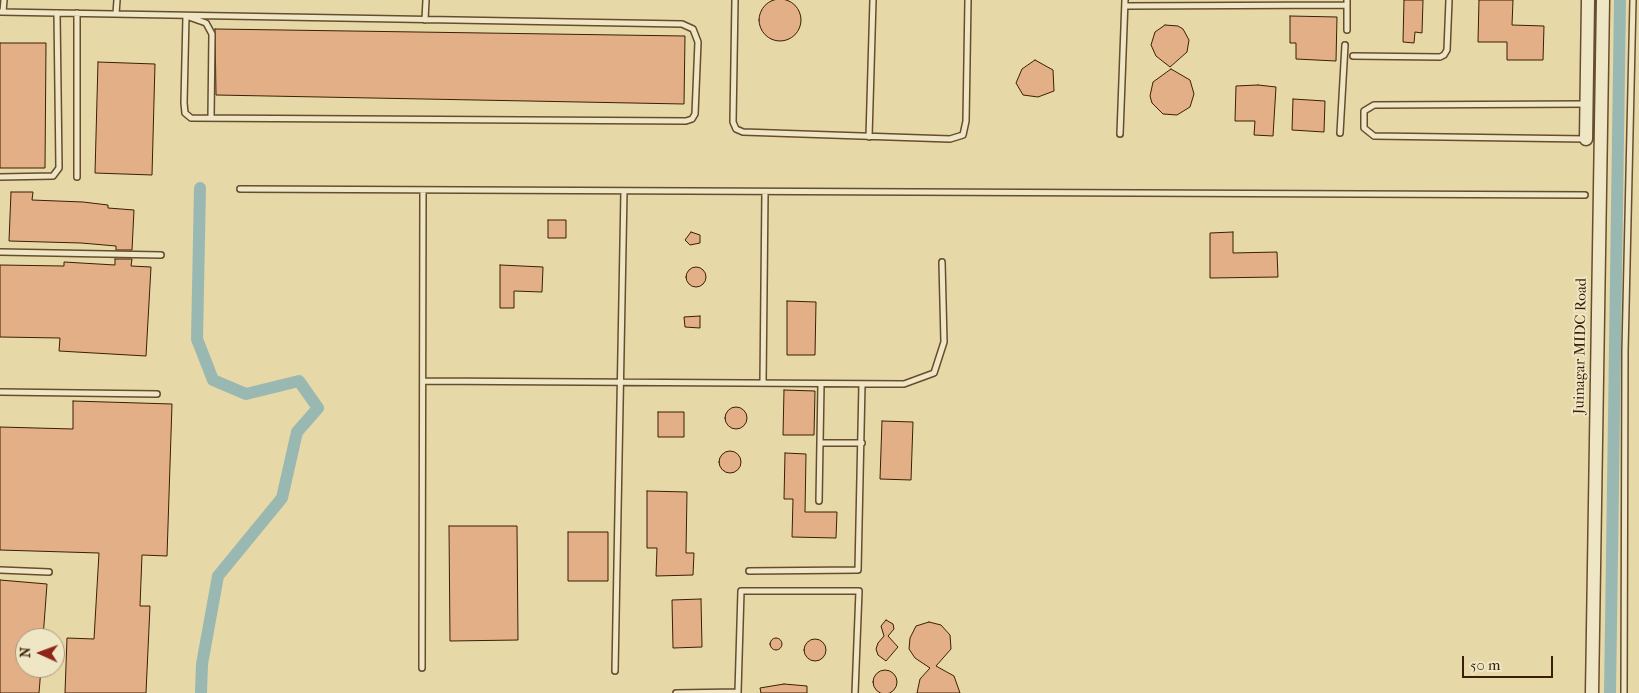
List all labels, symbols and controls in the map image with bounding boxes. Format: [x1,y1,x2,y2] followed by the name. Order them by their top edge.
[1571,278,1591,414] street label: Juinagar MIDC Road
[15,628,65,678] north arrow
[1464,646,1555,678] scale bar
[17,647,34,658] text: N
[1470,656,1500,674] text: 50 m

